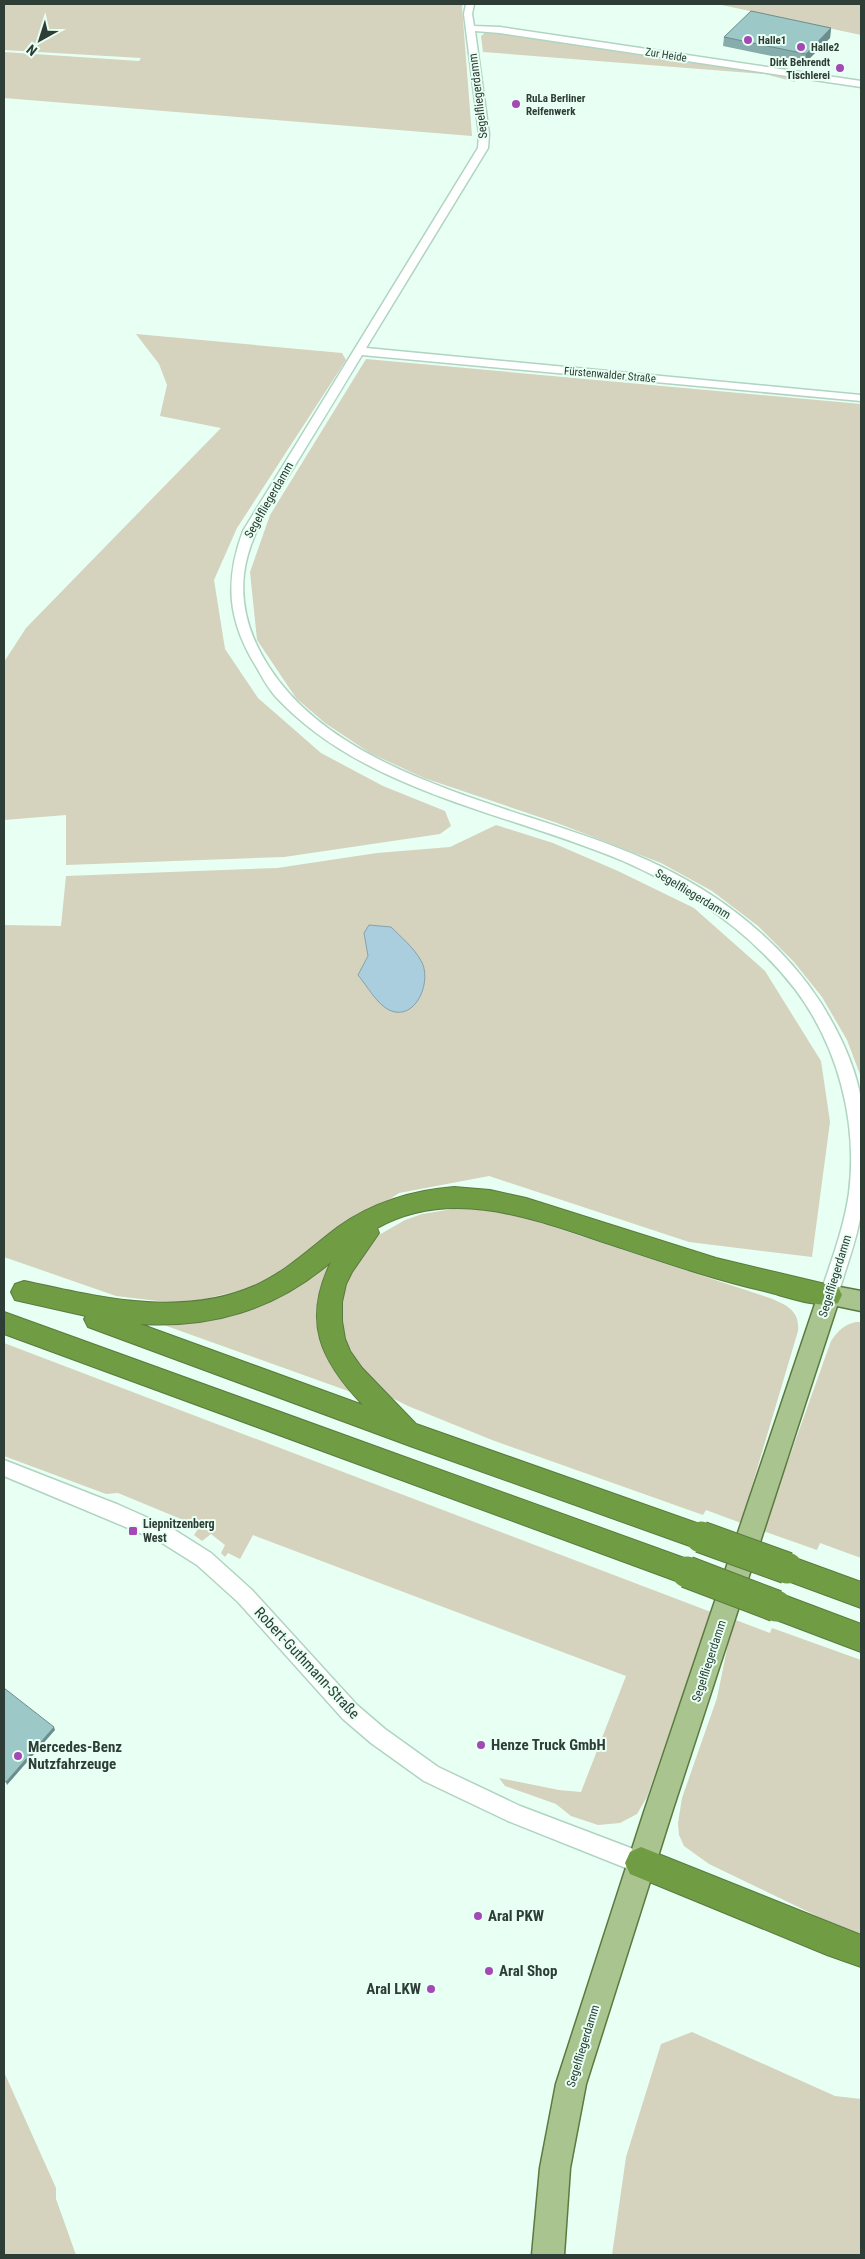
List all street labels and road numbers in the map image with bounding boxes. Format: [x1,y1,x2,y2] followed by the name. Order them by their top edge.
[644,45,688,65] street label: Zur Heide
[466,53,490,139] street label: Segelfliegerdamm
[563,365,657,385] street label: Fürstenwalder Straße
[242,460,296,540] street label: Segelfliegerdamm
[653,866,733,922] street label: Segelfliegerdamm
[816,1233,854,1319] street label: Segelfliegerdamm
[251,1603,363,1723] street label: Robert-Guthmann-Straße
[689,1618,729,1704] street label: Segelfliegerdamm
[564,2003,602,2089] street label: Segelfliegerdamm

